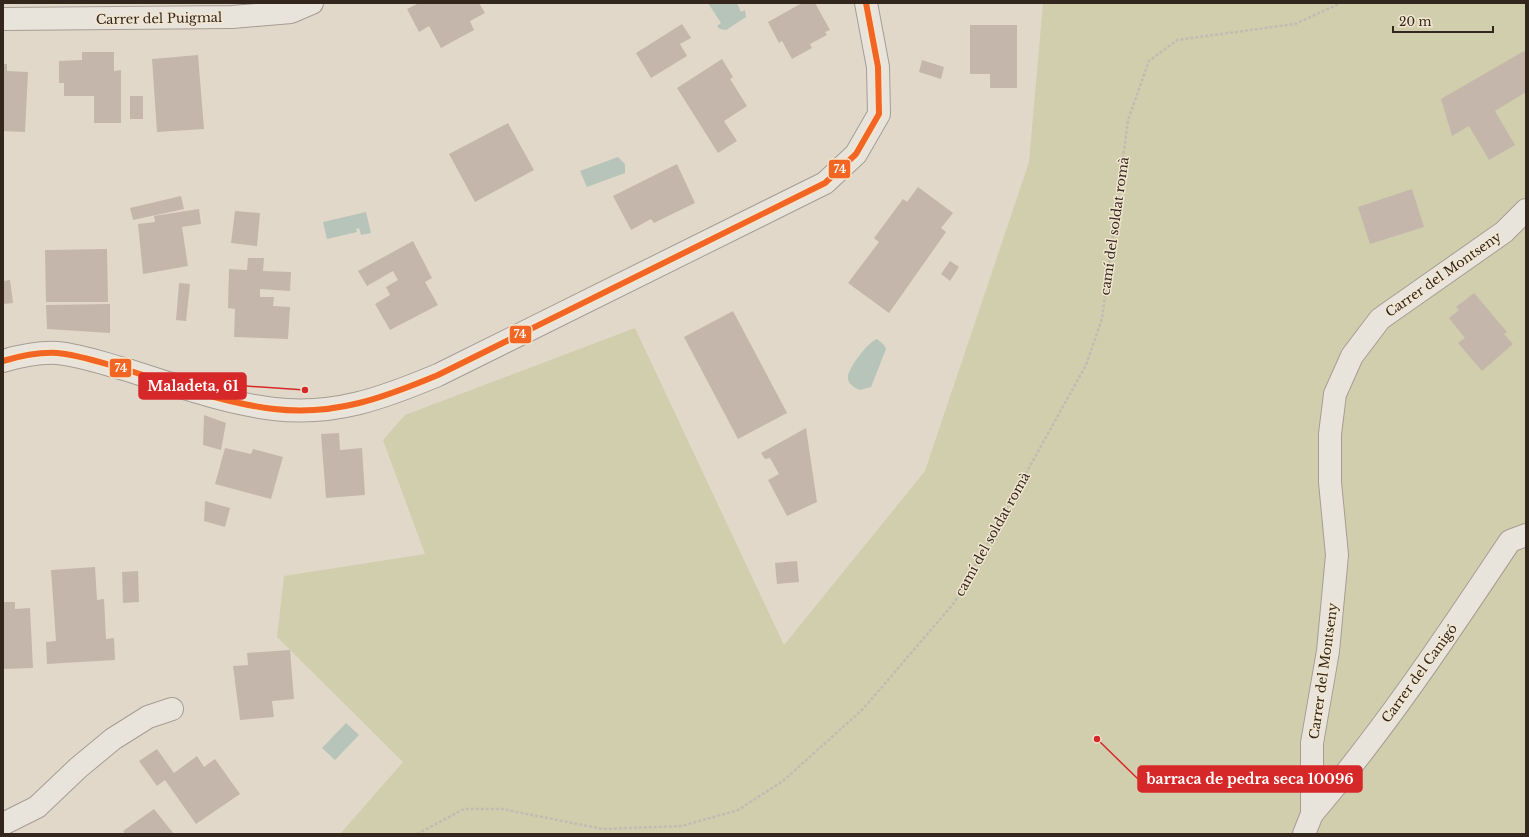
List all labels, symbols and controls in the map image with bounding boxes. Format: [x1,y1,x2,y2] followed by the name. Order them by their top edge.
[1393,8,1493,34] scale bar
[96,9,222,28] street label: Carrer del Puigmal
[1399,14,1431,29] text: 20 m
[1096,155,1133,296] street label: camí del soldat romà
[828,159,851,179] line badge: 74
[834,162,846,176] text: 74
[1382,228,1505,321] street label: Carrer del Montseny
[509,325,532,344] line badge: 74
[514,327,526,341] text: 74
[109,358,132,378] line badge: 74
[115,361,127,375] text: 74
[139,373,246,399] callout: Maladeta, 61
[147,377,239,395] text: Maladeta, 61
[951,468,1034,599] street label: camí del soldat romà
[1305,601,1342,740] street label: Carrer del Montseny
[1378,620,1461,726] street label: Carrer del Canigó
[1138,766,1362,792] callout: barraca de pedra seca 10096
[1145,770,1354,788] text: barraca de pedra seca 10096

